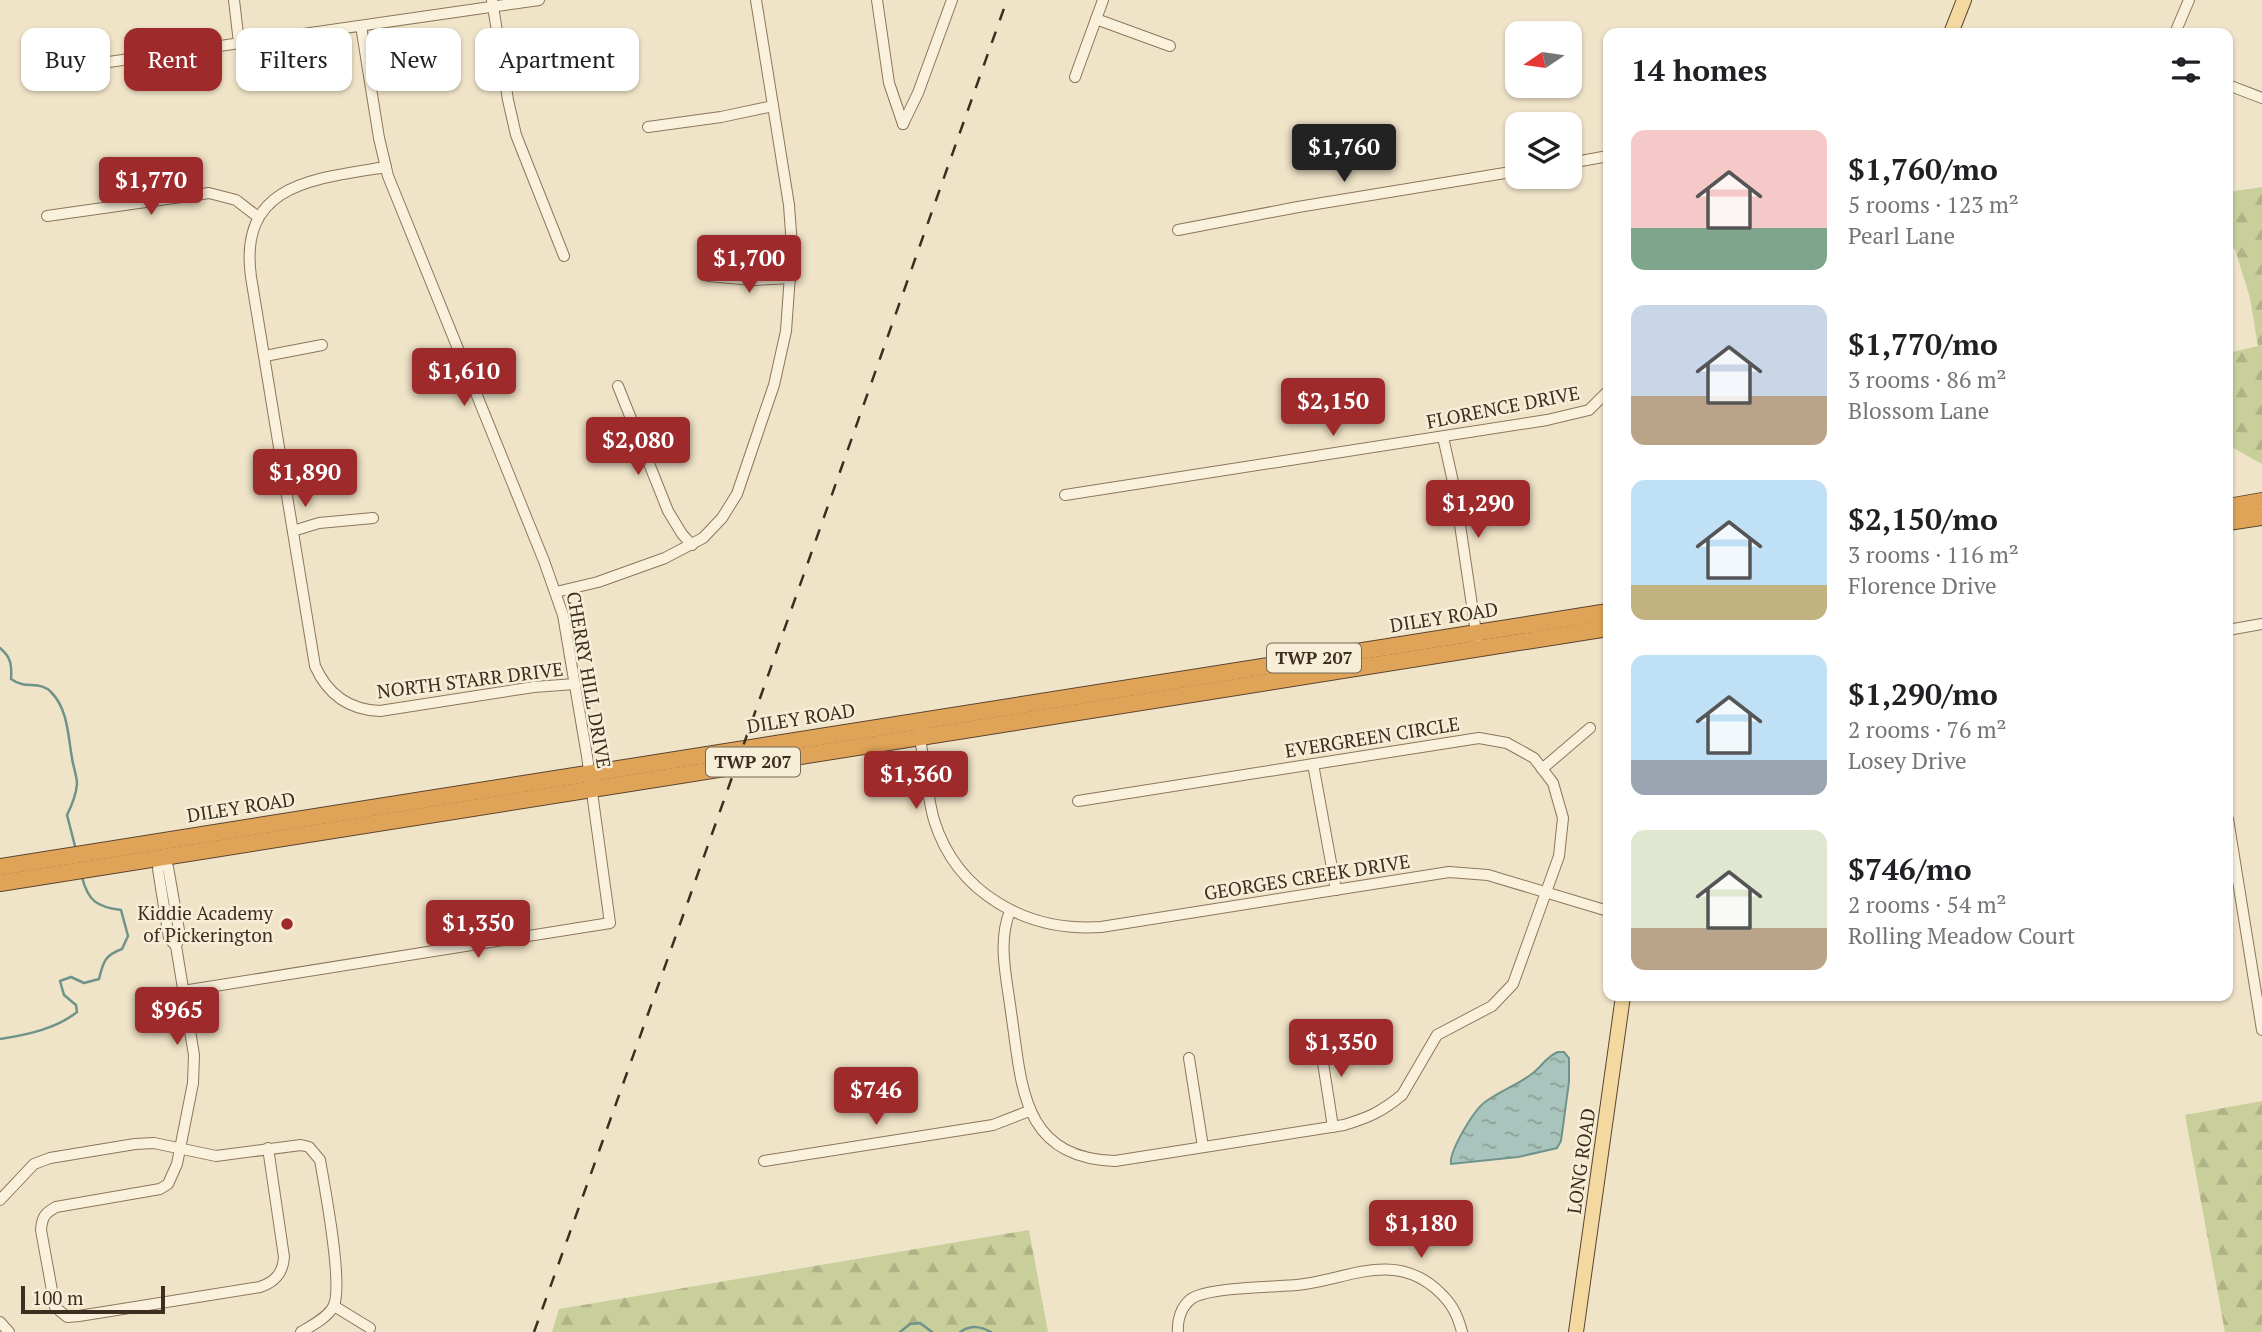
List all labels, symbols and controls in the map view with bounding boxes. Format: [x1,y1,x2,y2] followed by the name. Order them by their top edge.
[1505,21,1582,98] north arrow
[1505,21,1582,189] map controls
[21,28,110,91] chip: Buy
[124,28,222,91] chip: Rent
[236,28,352,91] chip: Filters
[366,28,461,91] chip: New
[475,28,639,91] chip: Apartment
[1631,50,1767,90] text: 14 homes
[2167,51,2205,89] icon: filters
[1505,112,1582,189] button: layers
[1287,124,1401,184] pin: $1,760
[1308,131,1380,162] text: $1,760
[1848,149,1998,189] text: $1,760/mo
[94,158,208,217] pin: $1,770
[1687,158,1771,242] icon: home
[115,164,187,195] text: $1,770
[1848,189,2019,220] text: 5 rooms · 123 m²
[1848,220,1955,251] text: Pearl Lane
[692,236,806,295] pin: $1,700
[713,242,785,273] text: $1,700
[1848,324,1998,364] text: $1,770/mo
[1687,333,1771,417] icon: home
[407,348,521,408] pin: $1,610
[428,355,500,386] text: $1,610
[1848,364,2007,395] text: 3 rooms · 86 m²
[1276,378,1390,438] pin: $2,150
[1424,379,1582,434] street label: FLORENCE DRIVE
[1297,385,1369,416] text: $2,150
[1848,395,1989,426] text: Blossom Lane
[581,418,695,477] pin: $2,080
[602,424,674,455] text: $2,080
[248,449,362,509] pin: $1,890
[269,456,341,487] text: $1,890
[1421,480,1535,540] pin: $1,290
[1442,487,1514,518] text: $1,290
[1848,499,1998,539] text: $2,150/mo
[1687,508,1771,592] icon: home
[1848,539,2019,570] text: 3 rooms · 116 m²
[1848,570,1997,601] text: Florence Drive
[562,589,617,770] street label: CHERRY HILL DRIVE
[1388,596,1500,637] street label: DILEY ROAD
[1267,644,1361,672] road number: TWP 207
[375,656,565,703] street label: NORTH STARR DRIVE
[1848,674,1998,714] text: $1,290/mo
[1687,683,1771,767] icon: home
[745,697,857,738] street label: DILEY ROAD
[1283,710,1461,763] street label: EVERGREEN CIRCLE
[1848,714,2007,745] text: 2 rooms · 76 m²
[1848,745,1967,776] text: Losey Drive
[706,748,800,776] road number: TWP 207
[859,752,973,811] pin: $1,360
[880,758,952,789] text: $1,360
[185,786,297,827] street label: DILEY ROAD
[1202,848,1412,905] street label: GEORGES CREEK DRIVE
[1848,849,1972,889] text: $746/mo
[1687,858,1771,942] icon: home
[1848,889,2007,920] text: 2 rooms · 54 m²
[138,900,273,947] place label: Kiddie Academy of Pickerington
[421,900,535,960] pin: $1,350
[442,907,514,938] text: $1,350
[279,916,295,932] marker: Kiddie Academy of Pickerington
[1848,920,2075,951] text: Rolling Meadow Court
[136,988,218,1047] pin: $965
[151,994,203,1025] text: $965
[1284,1020,1398,1079] pin: $1,350
[1305,1026,1377,1057] text: $1,350
[835,1068,917,1127] pin: $746
[850,1074,902,1105] text: $746
[1561,1106,1600,1215] street label: LONG ROAD
[1364,1200,1478,1260] pin: $1,180
[1385,1207,1457,1238] text: $1,180
[21,1283,164,1315] scale bar
[32,1285,83,1310] text: 100 m

